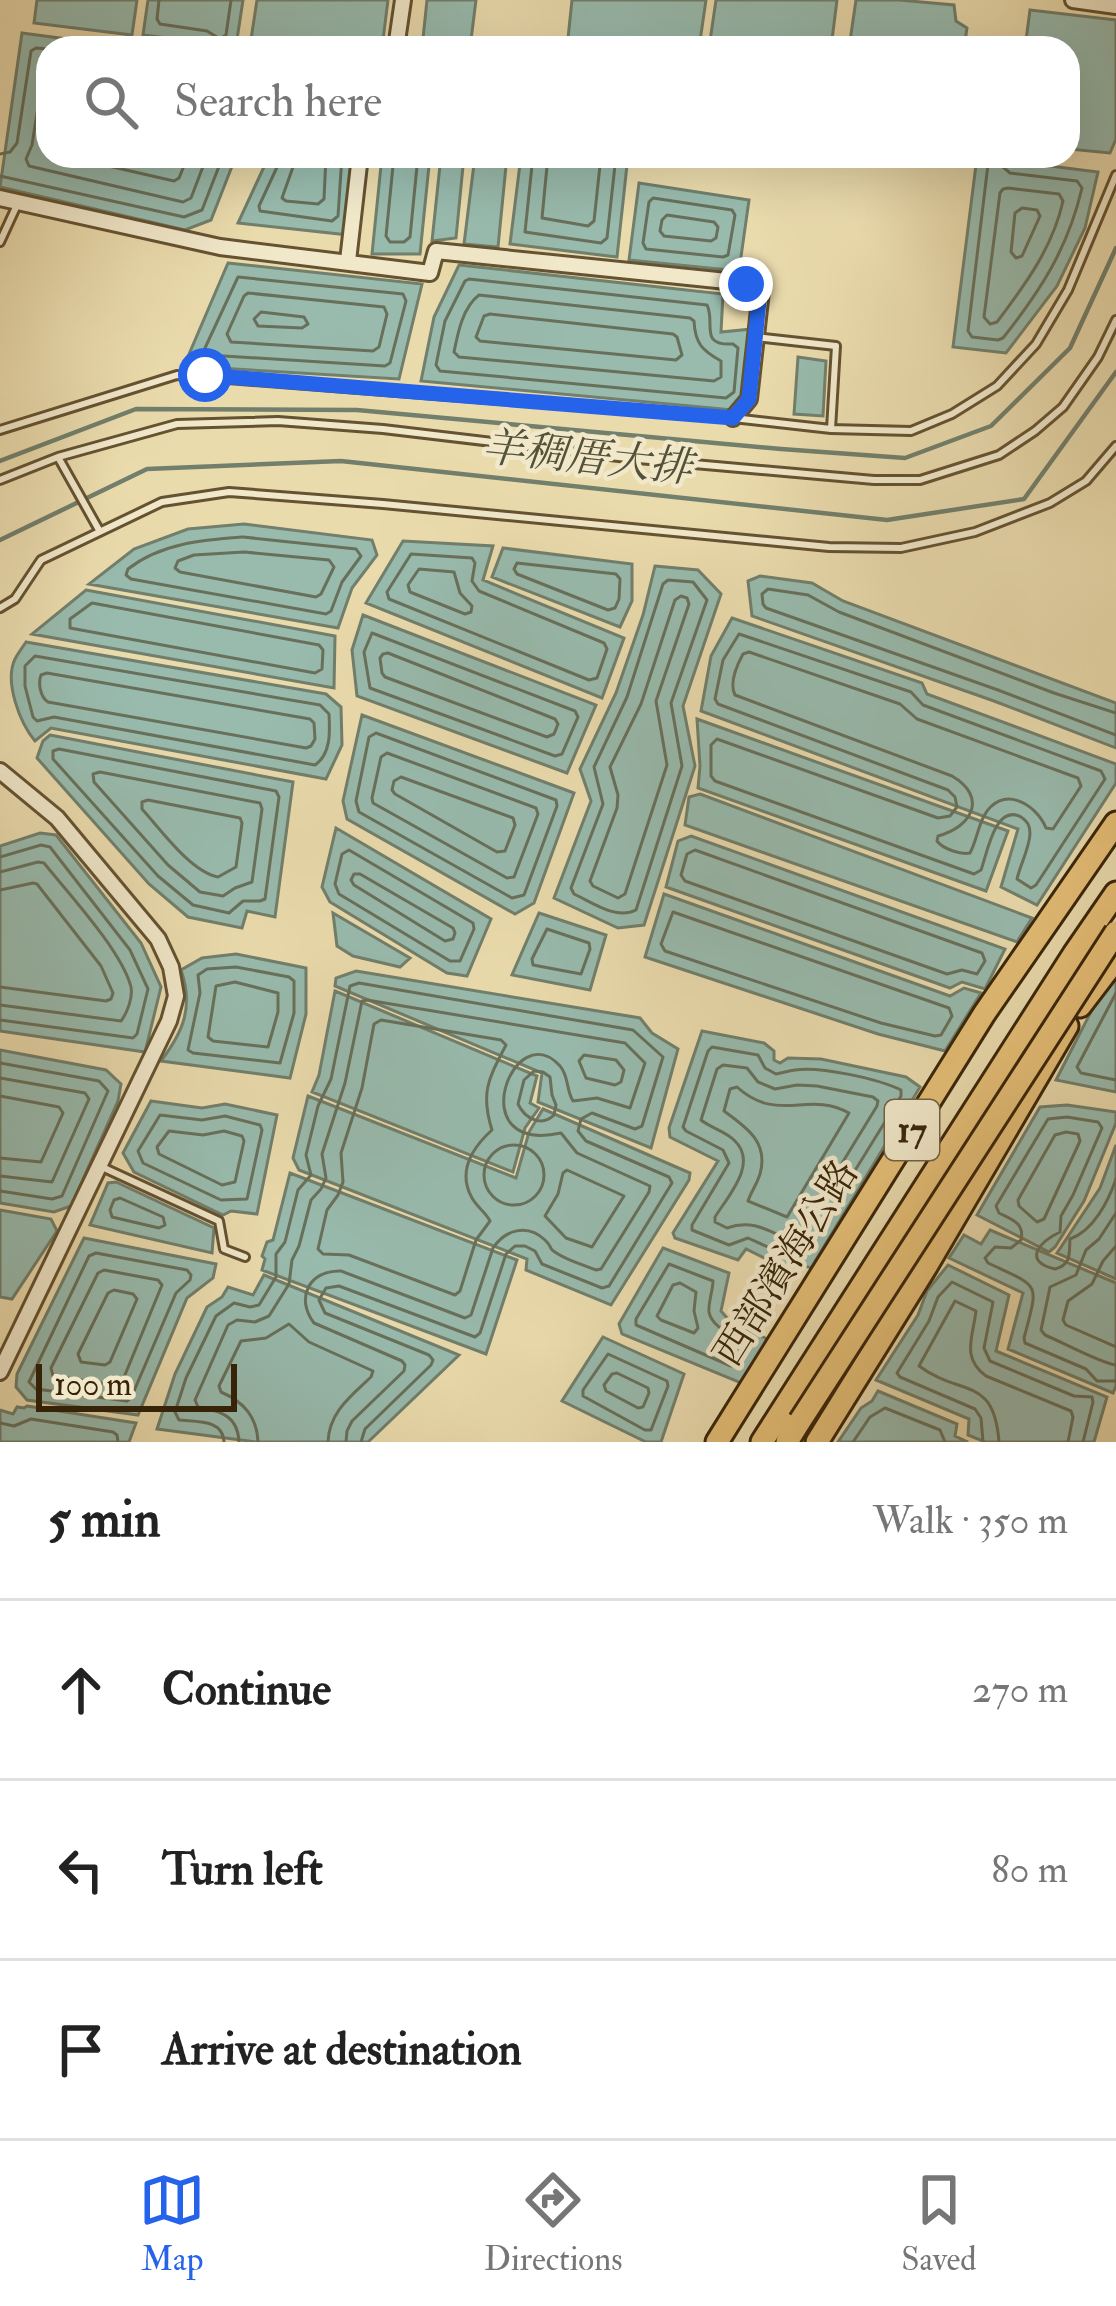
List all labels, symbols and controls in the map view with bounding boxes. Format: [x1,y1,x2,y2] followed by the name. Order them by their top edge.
[36,36,1080,168] search box
[78,69,144,135] icon: search
[174,74,382,130] text: Search here
[719,257,773,311] route end
[178,348,232,402] route start
[480,421,700,495] water label: 羊稠厝大排
[885,1100,939,1160] road number: 17
[703,1151,869,1375] street label: 西部濱海公路
[36,1358,237,1411] scale bar
[54,1364,132,1405] text: 100 m
[48,1488,161,1552] text: 5 min
[873,1496,1068,1545] text: Walk · 350 m
[48,1657,114,1723] icon: ahead
[162,1662,331,1718] text: Continue
[972,1665,1068,1714] text: 270 m
[48,1837,114,1903] icon: left
[162,1842,323,1898] text: Turn left
[991,1845,1068,1894] text: 80 m
[48,2017,114,2083] icon: arrive
[162,2022,522,2078] text: Arrive at destination
[139,2167,205,2280] tab: Map
[484,2167,623,2280] tab: Directions
[901,2167,977,2280] tab: Saved

